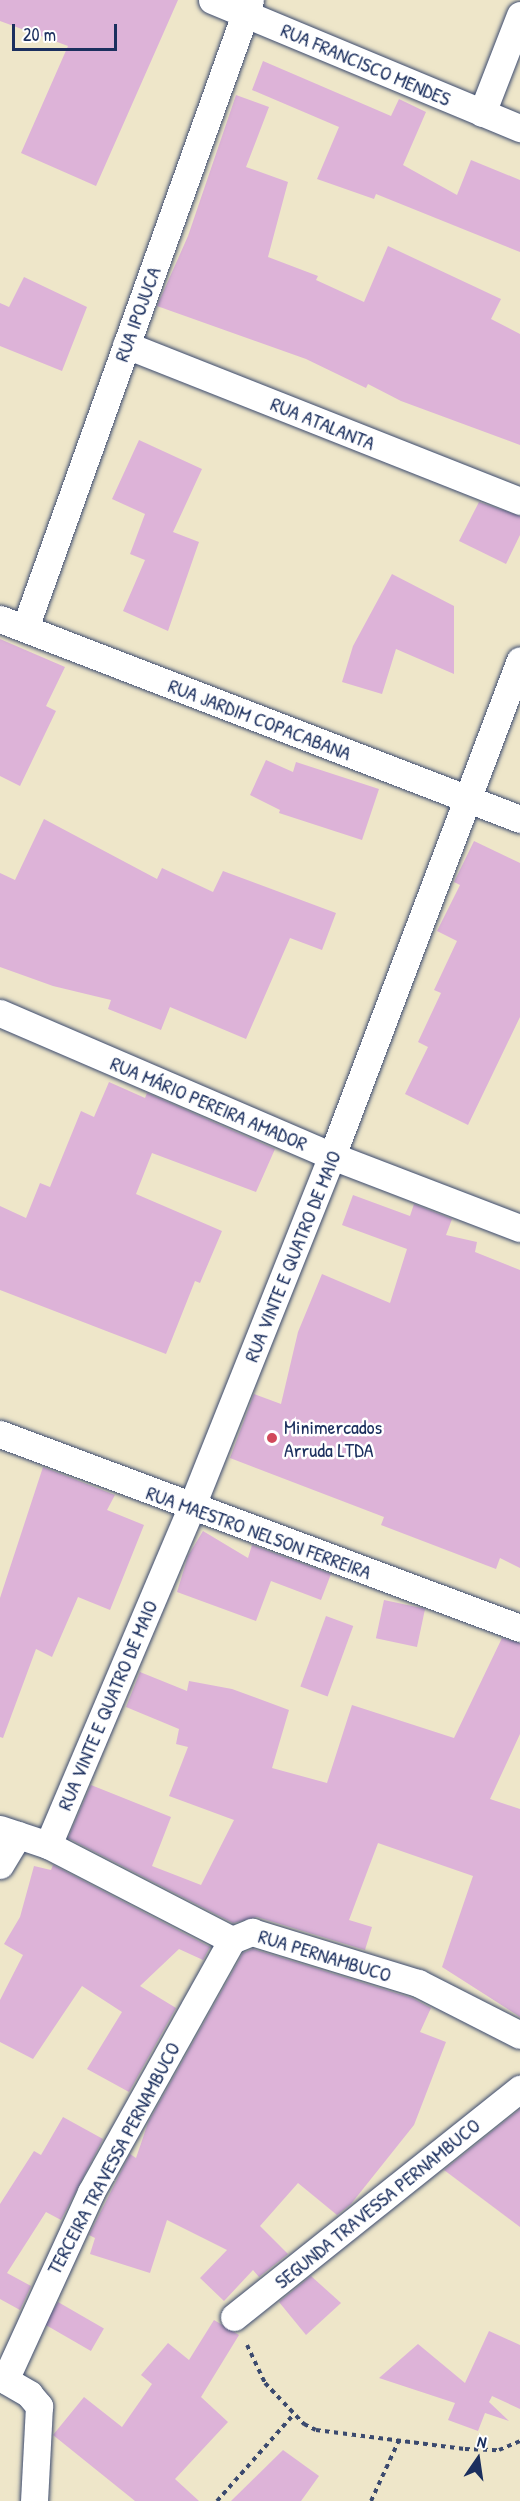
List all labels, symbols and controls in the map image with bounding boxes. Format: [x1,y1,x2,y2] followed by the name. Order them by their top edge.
[15,12,120,50] scale bar
[278,17,454,111] street label: RUA FRANCISCO MENDES
[23,22,56,47] text: 20 m
[109,263,165,365] street label: RUA IPOJUCA
[267,391,379,455] street label: RUA ATALANTA
[165,673,355,765] street label: RUA JARDIM COPACABANA
[107,1051,311,1155] street label: RUA MÁRIO PEREIRA AMADOR
[239,1147,345,1365] street label: RUA VINTE E QUATRO DE MAIO
[284,1414,382,1461] place label: Minimercados Arruda LTDA
[265,1431,279,1445] marker: Minimercados Arruda LTDA
[143,1480,375,1584] street label: RUA MAESTRO NELSON FERREIRA
[52,1596,162,1814] street label: RUA VINTE E QUATRO DE MAIO
[256,1923,394,1987] street label: RUA PERNAMBUCO
[42,2038,184,2278] street label: TERCEIRA TRAVESSA PERNAMBUCO
[270,2113,484,2293] street label: SEGUNDA TRAVESSA PERNAMBUCO
[448,2429,508,2489] north arrow
[475,2430,489,2453] text: N

